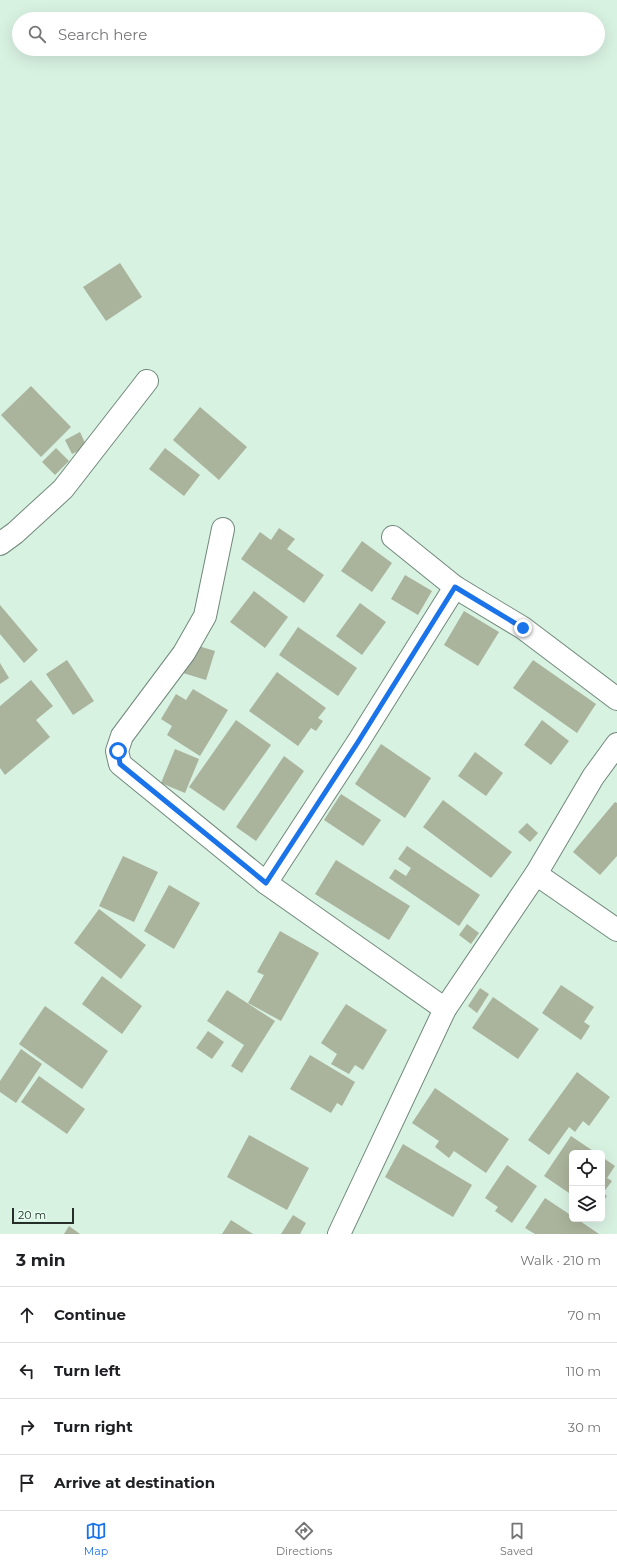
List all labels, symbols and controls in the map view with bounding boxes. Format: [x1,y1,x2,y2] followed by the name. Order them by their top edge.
[12,12,605,56] search box
[26,23,48,45] icon: search
[58,25,147,44] text: Search here
[514,619,532,637] route end
[109,742,127,760] route start
[569,1150,605,1222] map controls
[569,1150,605,1186] button: locate
[569,1186,605,1222] button: layers
[12,1206,74,1225] scale bar
[18,1208,46,1222] text: 20 m
[16,1250,66,1270] text: 3 min
[520,1252,601,1268] text: Walk · 210 m
[16,1304,38,1326] icon: ahead
[54,1305,126,1324] text: Continue
[568,1307,601,1323] text: 70 m
[16,1360,38,1382] icon: left
[54,1361,121,1380] text: Turn left
[566,1363,601,1379] text: 110 m
[16,1416,38,1438] icon: right
[54,1417,133,1436] text: Turn right
[568,1419,601,1435] text: 30 m
[16,1472,38,1494] icon: arrive
[54,1473,215,1492] text: Arrive at destination
[84,1520,108,1558] tab: Map
[276,1520,332,1558] tab: Directions
[500,1520,533,1558] tab: Saved

